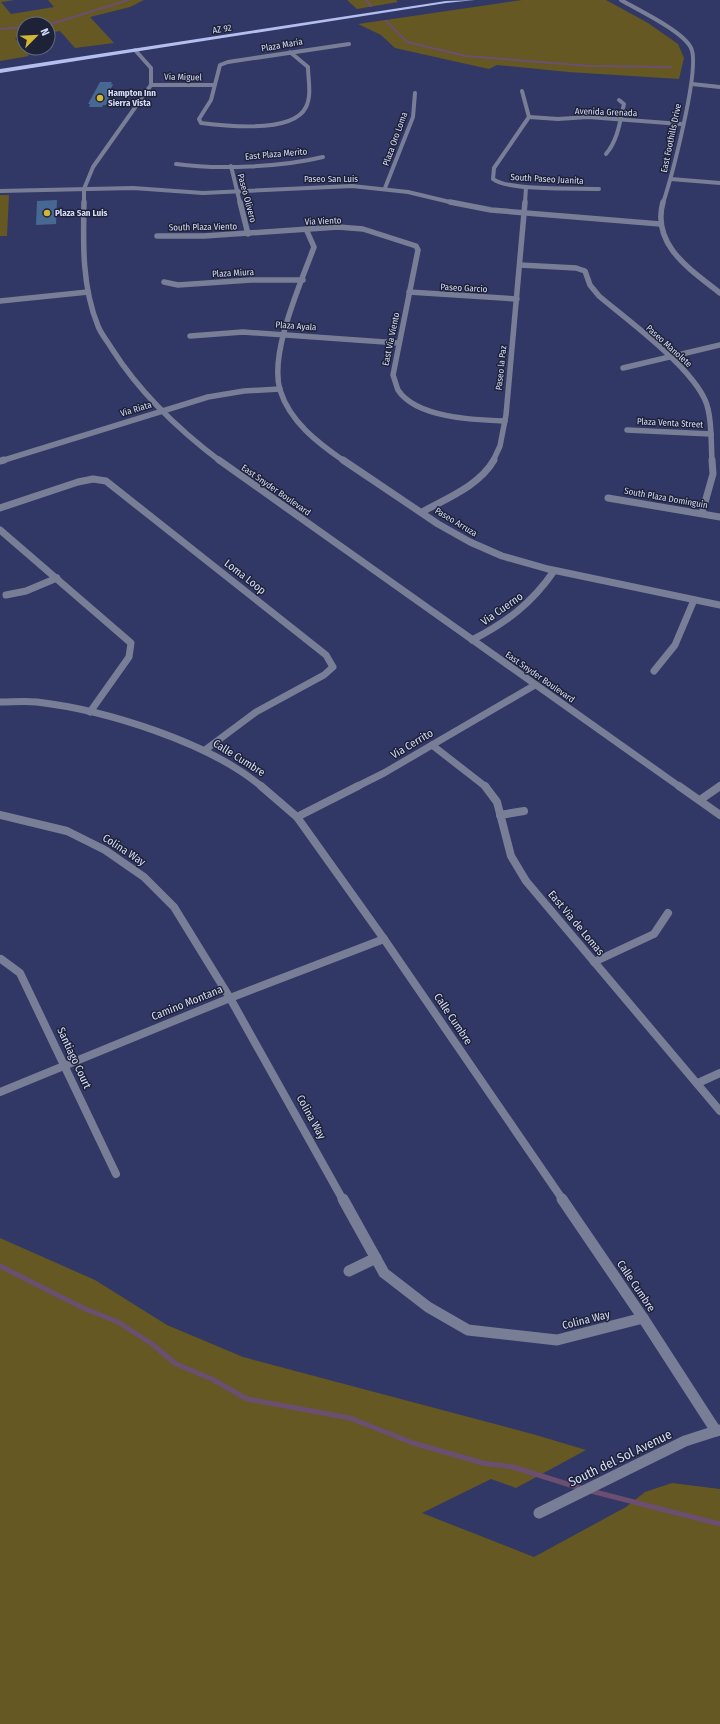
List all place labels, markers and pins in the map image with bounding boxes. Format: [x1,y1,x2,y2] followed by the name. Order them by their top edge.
[108,88,156,108] place label: Hampton Inn Sierra Vista
[95,93,105,103] marker: Hampton Inn Sierra Vista
[42,208,52,218] marker: Plaza San Luis
[55,208,107,218] place label: Plaza San Luis

